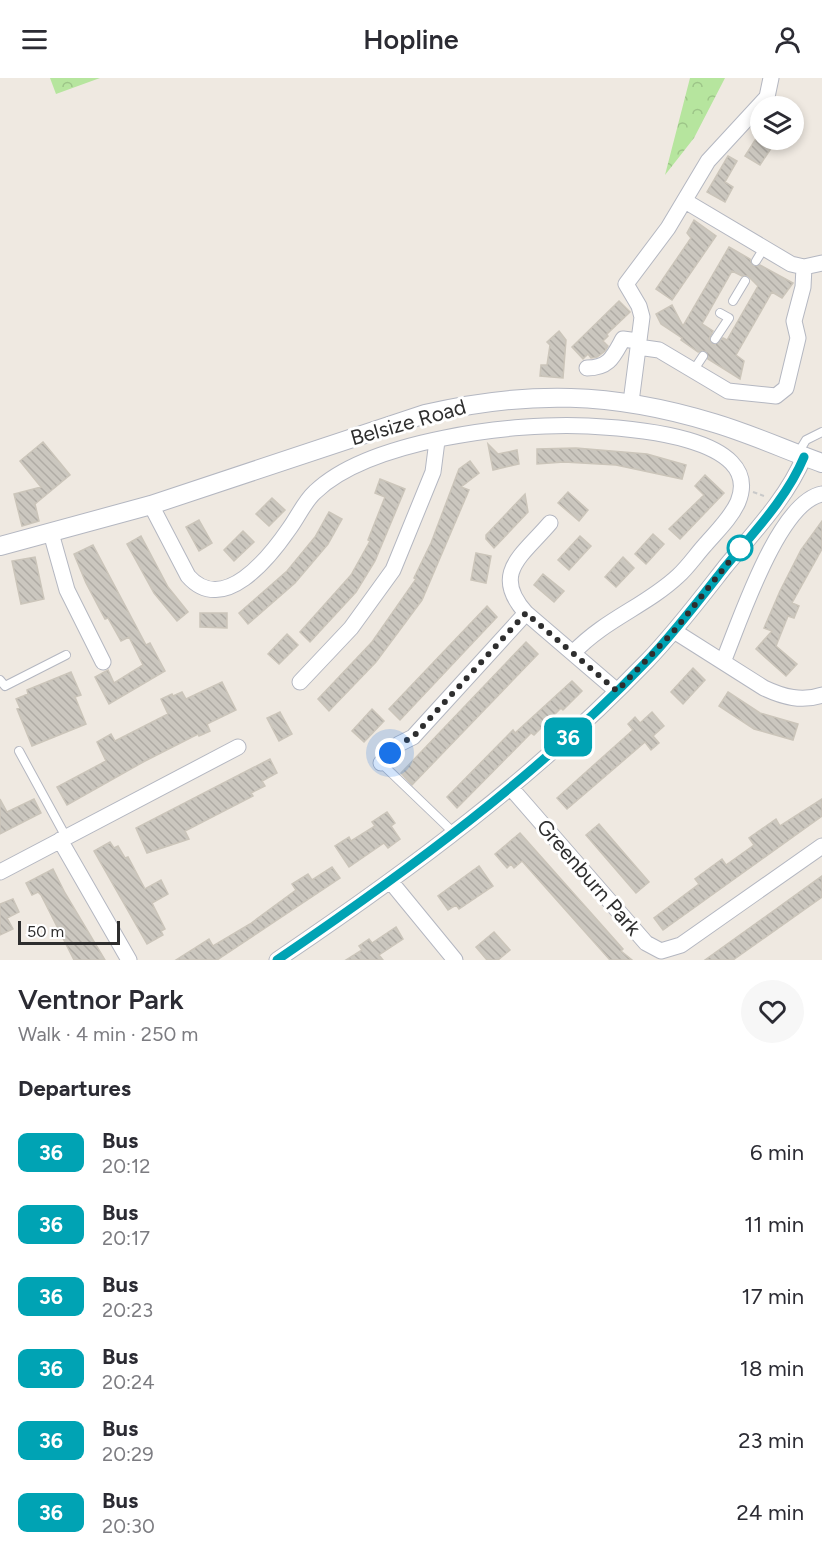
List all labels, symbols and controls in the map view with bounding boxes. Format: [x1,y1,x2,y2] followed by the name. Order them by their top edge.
[18,23,51,56] icon: menu
[363,23,459,56] text: Hopline
[771,23,804,56] icon: person
[750,96,804,150] map controls
[750,96,804,150] button: layers
[347,394,469,450] street label: Belsize Road
[727,535,753,561] unlabelled marker
[541,718,595,756] line badge: 36
[556,725,580,750] text: 36
[375,738,405,768] your location
[532,814,647,941] street label: Greenburn Park
[18,918,120,946] scale bar
[27,922,64,941] text: 50 m
[741,980,804,1043] button: heart
[18,982,184,1016] text: Ventnor Park
[18,1022,198,1046] text: Walk · 4 min · 250 m
[18,1075,131,1102] text: Departures
[102,1127,138,1154] text: Bus
[750,1139,804,1166] text: 6 min
[39,1140,63,1165] text: 36
[102,1154,151,1178] text: 20:12
[102,1199,138,1226] text: Bus
[744,1211,804,1238] text: 11 min
[39,1212,63,1237] text: 36
[102,1226,150,1250] text: 20:17
[102,1271,138,1298] text: Bus
[742,1283,804,1310] text: 17 min
[39,1284,63,1309] text: 36
[102,1298,153,1322] text: 20:23
[102,1343,138,1370] text: Bus
[740,1355,804,1382] text: 18 min
[39,1356,63,1381] text: 36
[102,1370,155,1394] text: 20:24
[102,1415,138,1442] text: Bus
[738,1427,804,1454] text: 23 min
[39,1428,63,1453] text: 36
[102,1442,154,1466] text: 20:29
[102,1487,138,1514] text: Bus
[737,1499,804,1526] text: 24 min
[39,1500,63,1525] text: 36
[102,1514,155,1538] text: 20:30

